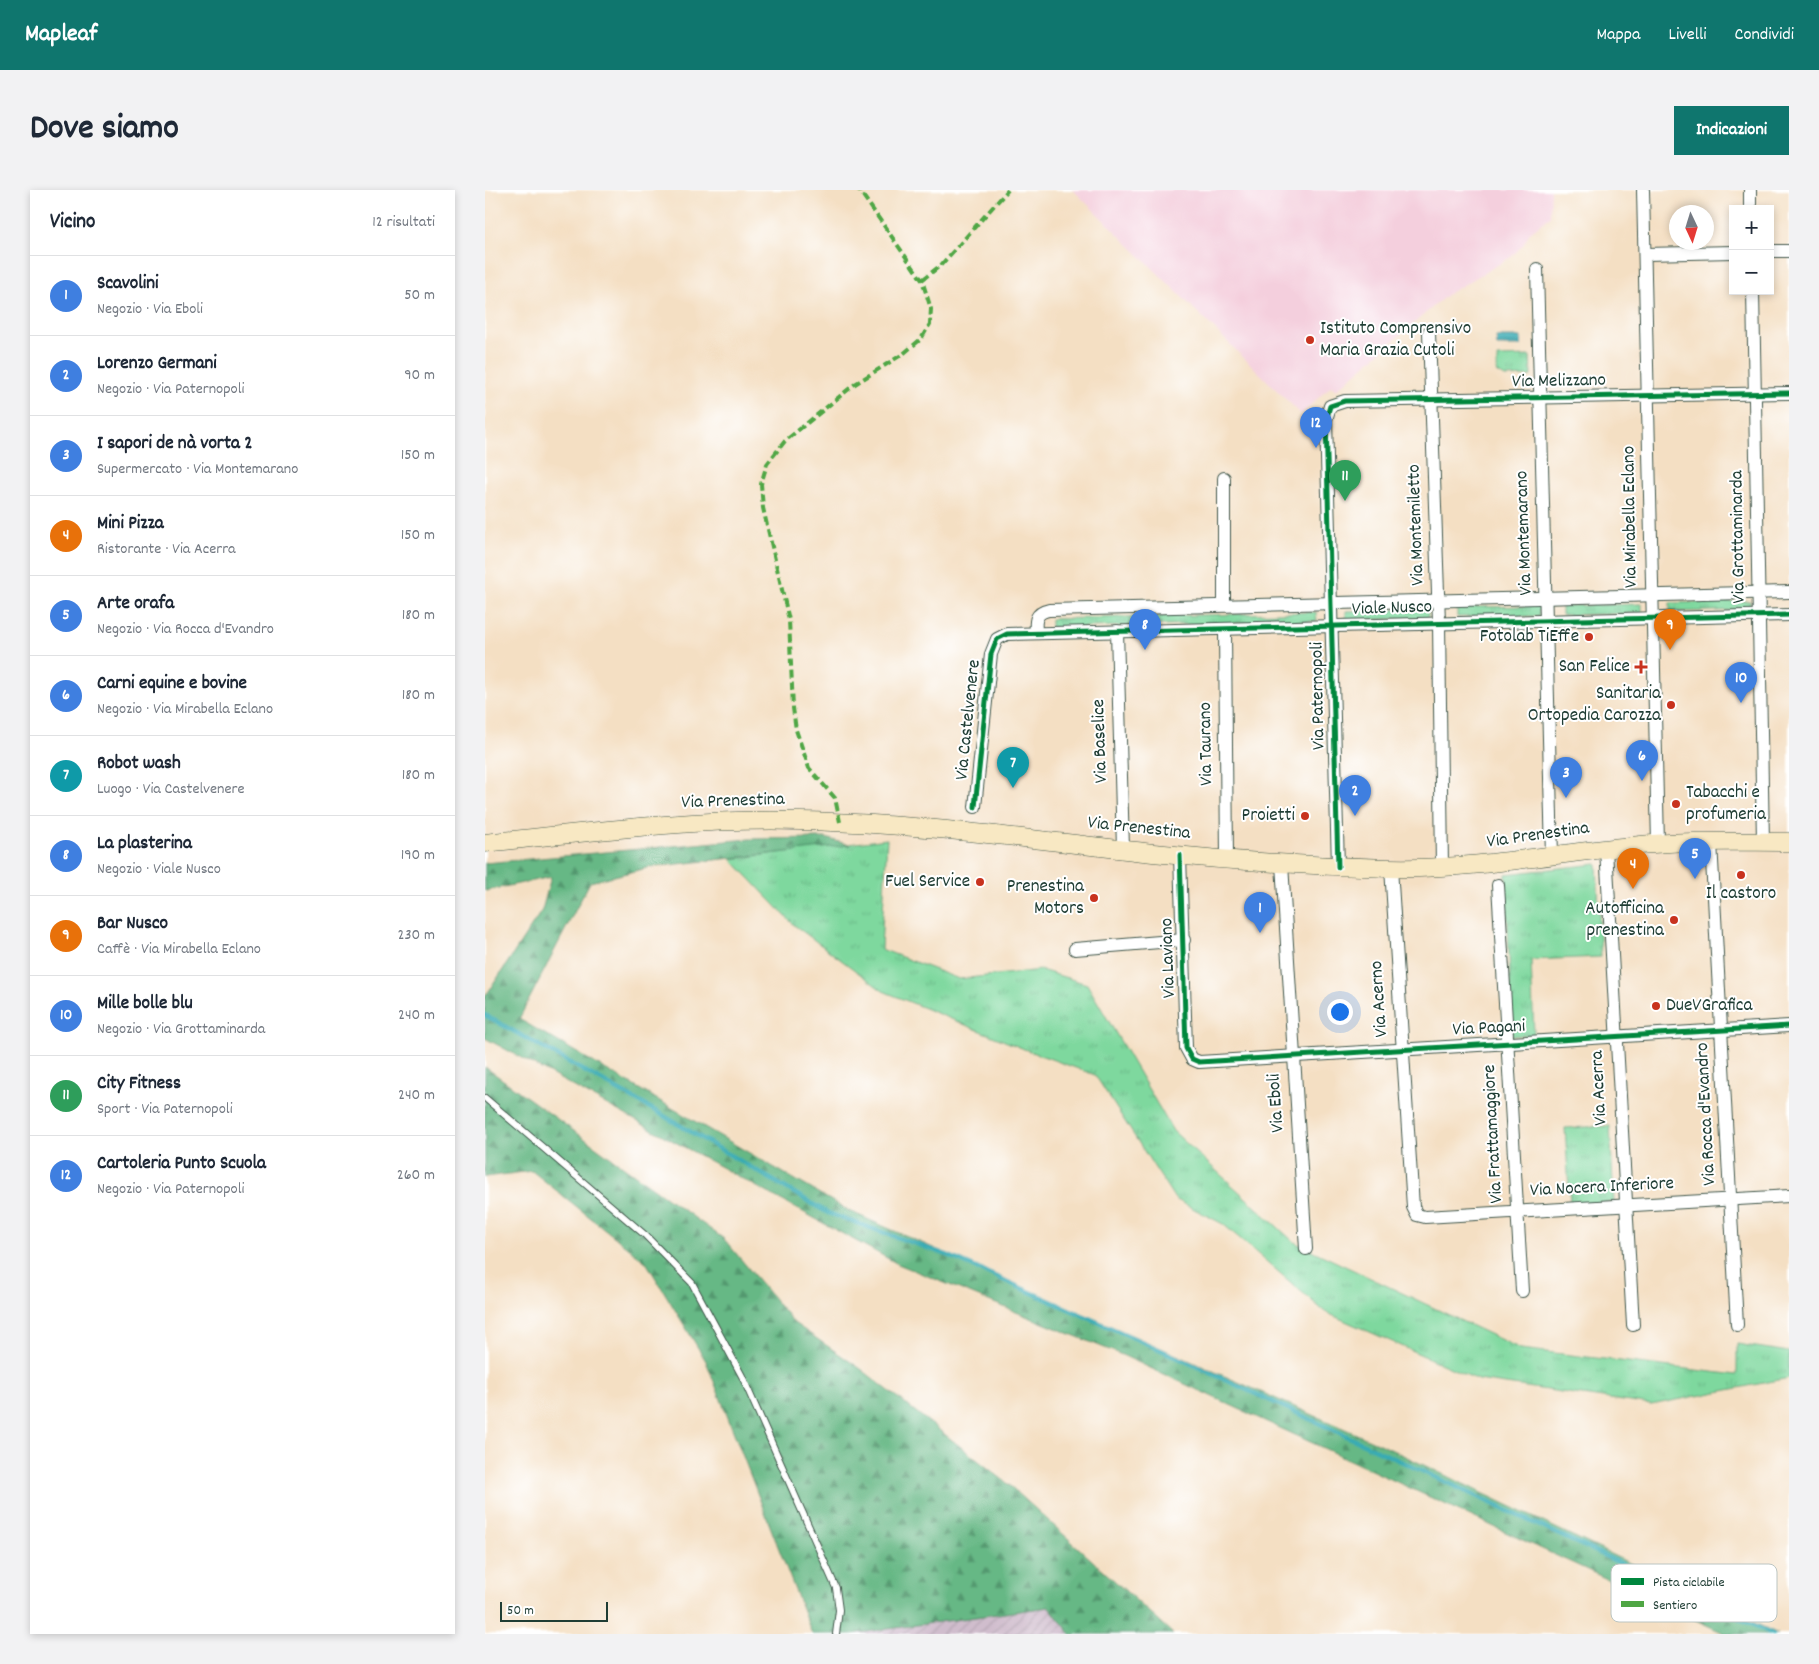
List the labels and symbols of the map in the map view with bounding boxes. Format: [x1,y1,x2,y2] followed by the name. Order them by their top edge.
[1669,205,1714,250] north arrow
[1320,316,1471,365] place label: Istituto Comprensivo Maria Grazia Cutoli
[1304,334,1316,346] marker: Istituto Comprensivo Maria Grazia Cutoli
[1512,368,1606,396] street label: Via Melizzano
[1300,407,1332,448] pin: 12
[1616,446,1646,588] street label: Via Mirabella Eclano
[1329,460,1361,501] pin: 11
[1401,464,1433,586] street label: Via Montemiletto
[1724,469,1754,604] street label: Via Grottaminarda
[1509,470,1541,596] street label: Via Montemarano
[1351,594,1433,624] street label: Viale Nusco
[1129,609,1161,650] pin: 8
[1654,609,1686,650] pin: 9
[1480,624,1579,651] place label: Fotolab TiEffe
[1583,631,1595,643] marker: Fotolab TiEffe
[1305,641,1333,750] street label: Via Paternopoli
[1559,654,1630,681] place label: San Felice
[949,658,989,782] street label: Via Castelvenere
[1634,660,1648,674] marker: San Felice
[1725,662,1757,703] pin: 10
[1528,681,1662,730] place label: Sanitaria Ortopedia Carozza
[1086,698,1116,784] street label: Via Baselice
[1665,699,1677,711] marker: Sanitaria Ortopedia Carozza
[1193,702,1221,786] street label: Via Taurano
[1626,740,1658,781] pin: 6
[997,747,1029,788] pin: 7
[1550,757,1582,798] pin: 3
[1339,775,1371,816] pin: 2
[1686,780,1767,829] place label: Tabacchi e profumeria
[681,787,786,817] street label: Via Prenestina
[1670,798,1682,810] marker: Tabacchi e profumeria
[1242,803,1296,830] place label: Proietti
[1086,810,1193,848] street label: Via Prenestina
[1299,810,1311,822] marker: Proietti
[1485,815,1592,857] street label: Via Prenestina
[1679,838,1711,879] pin: 5
[1617,848,1649,889] pin: 4
[885,869,970,896] place label: Fuel Service
[1735,869,1747,881] marker: Il castoro
[1007,874,1085,923] place label: Prenestina Motors
[974,876,986,888] marker: Fuel Service
[1706,881,1776,908] place label: Il castoro
[1088,892,1100,904] marker: Prenestina Motors
[1244,892,1276,933] pin: 1
[1585,896,1665,945] place label: Autofficina prenestina
[1668,914,1680,926] marker: Autofficina prenestina
[1154,917,1184,999] street label: Via Laviano
[1364,960,1396,1038] street label: Via Acerno
[1666,993,1753,1020] place label: DueVGrafica
[1327,999,1353,1025] your location
[1650,1000,1662,1012] marker: DueVGrafica
[1452,1014,1527,1044] street label: Via Pagani
[1690,1042,1724,1186] street label: Via Rocca d'Evandro
[1584,1049,1615,1126] street label: Via Acerra
[1477,1064,1511,1204] street label: Via Frattamaggiore
[1261,1072,1293,1133] street label: Via Eboli
[1529,1171,1675,1205] street label: Via Nocera Inferiore
[1611,1564,1777,1622] legend
[1653,1573,1725,1593] text: Pista ciclabile
[1653,1596,1697,1616] text: Sentiero
[500,1599,607,1622] scale bar

